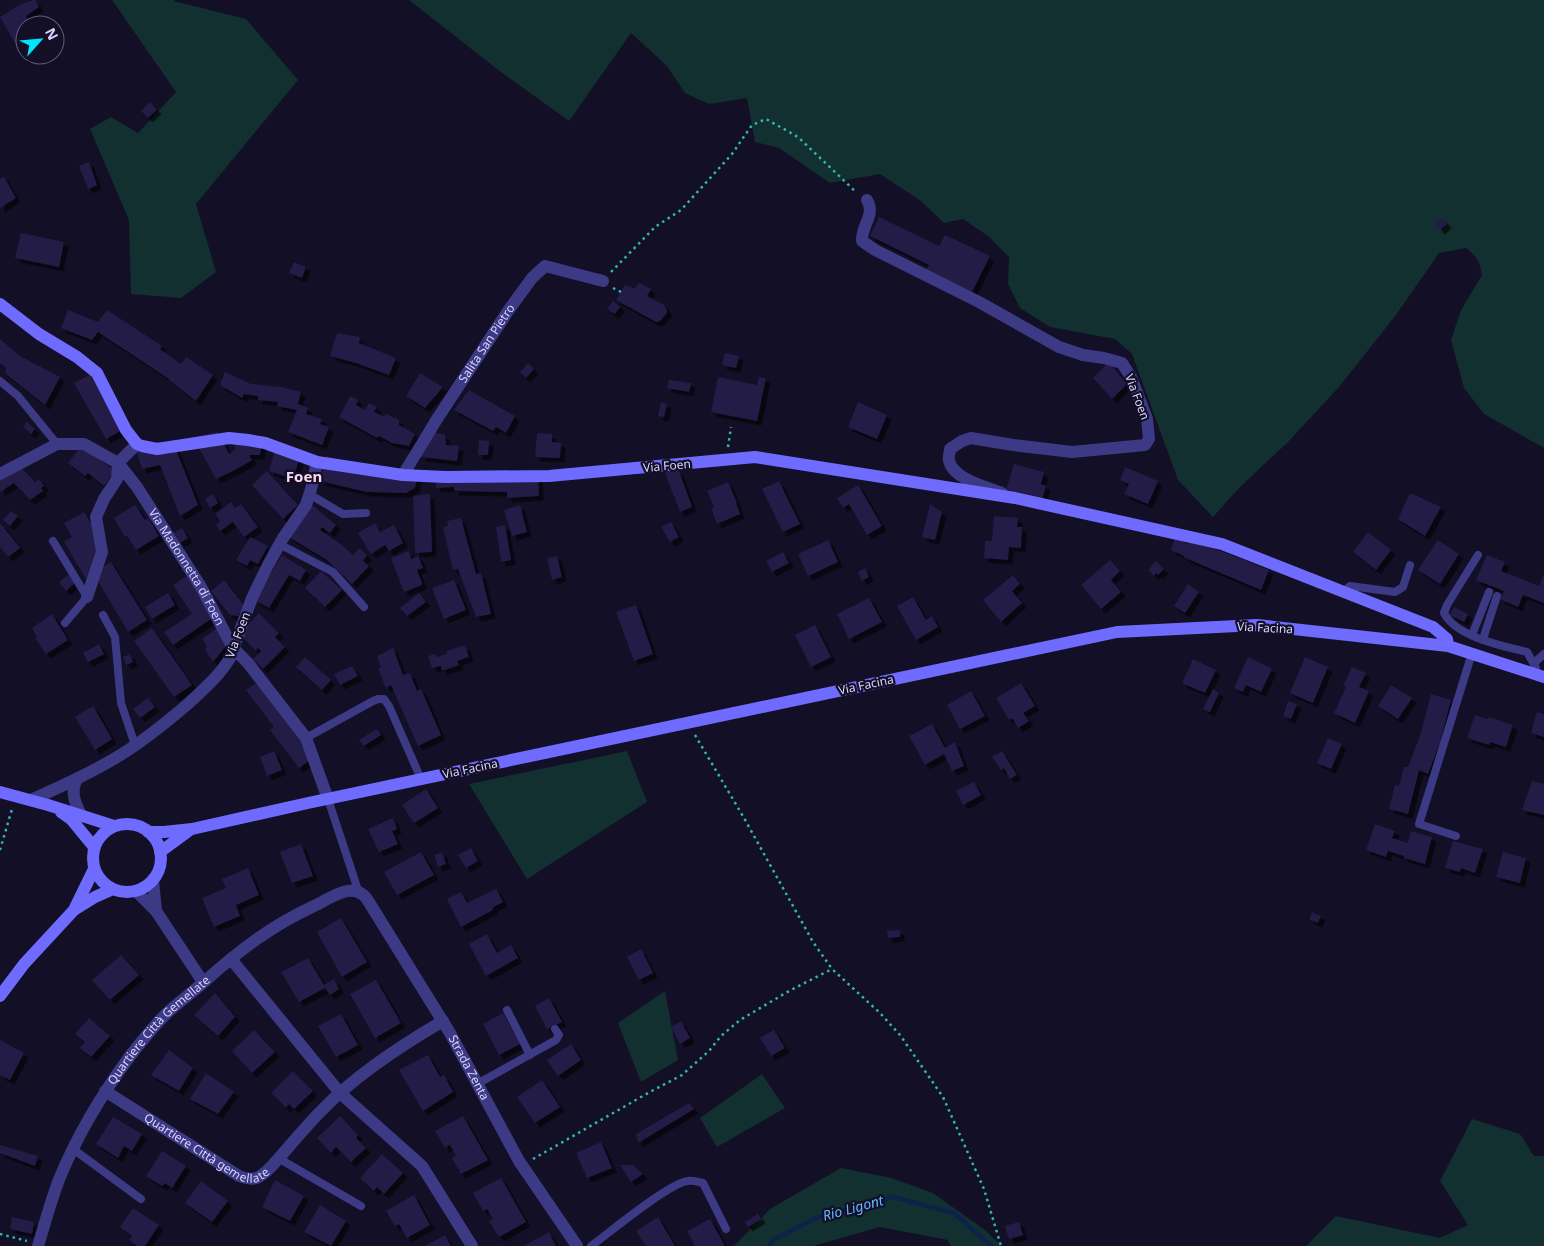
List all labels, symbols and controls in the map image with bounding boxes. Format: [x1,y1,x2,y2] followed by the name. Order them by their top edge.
[15,15,65,65] north arrow
[41,24,63,43] text: N
[454,300,518,386] street label: Salita San Pietro
[1121,371,1154,422] street label: Via Foen
[642,455,692,476] street label: Via Foen
[286,466,322,486] district label: Foen
[145,505,229,628] street label: Via Madonnetta di Foen
[221,609,254,660] street label: Via Foen
[1237,618,1293,637] street label: Via Facina
[837,670,895,699] street label: Via Facina
[441,754,499,783] street label: Via Facina
[103,971,214,1088] street label: Quartiere Città Gemellate
[445,1032,494,1103] street label: Strada Zenta
[141,1109,273,1187] street label: Quartiere Città gemellate
[820,1190,887,1225] water label: Rio Ligont

